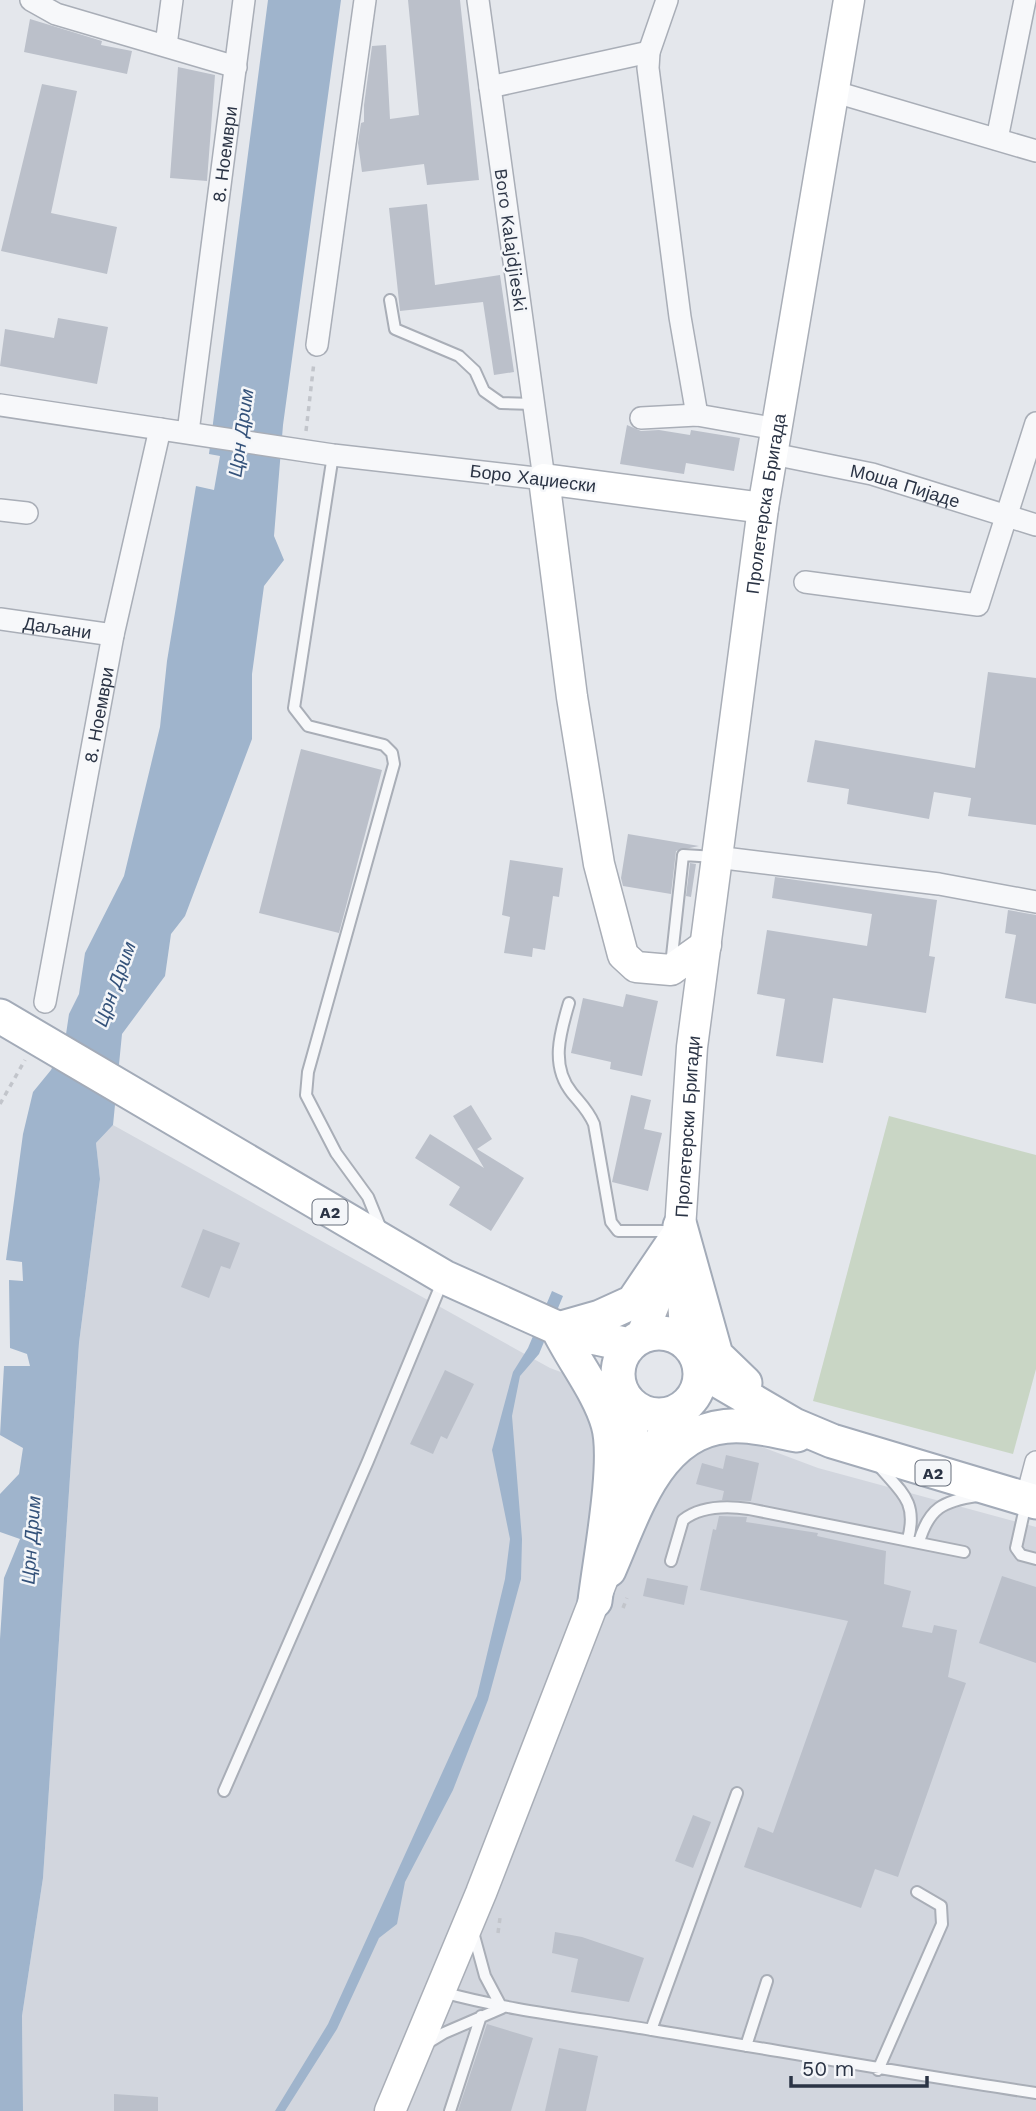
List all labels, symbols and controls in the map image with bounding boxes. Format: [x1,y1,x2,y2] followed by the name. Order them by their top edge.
[207,105,241,204] street label: 8. Ноември
[491,167,531,313] street label: Boro Kalajdjieski
[223,387,259,479] water label: Црн Дрим
[741,411,790,595] street label: Пролетерска Бригада
[849,459,963,511] street label: Моша Пијаде
[469,460,597,496] street label: Боро Хаџиески
[22,612,93,642] street label: Даљани
[79,665,117,765] street label: 8. Ноември
[89,938,141,1030] water label: Црн Дрим
[670,1034,704,1218] street label: Пролетерски Бригади
[312,1200,348,1224] road number: A2
[916,1460,950,1485] road number: A2
[16,1495,46,1585] water label: Црн Дрим
[791,2044,928,2088] scale bar
[802,2056,854,2081] text: 50 m

